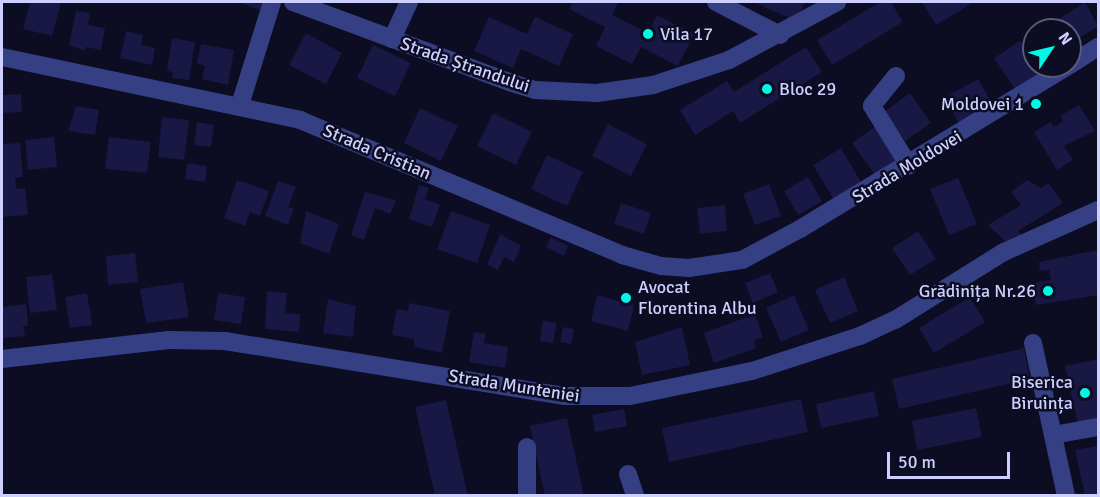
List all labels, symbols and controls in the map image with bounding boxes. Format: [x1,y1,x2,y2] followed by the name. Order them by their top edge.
[1022,18,1082,78] north arrow
[660,23,713,45] place label: Vila 17
[641,27,655,41] marker: Vila 17
[1054,29,1076,49] text: N
[398,33,532,97] street label: Strada Ștrandului
[779,78,836,100] place label: Bloc 29
[760,82,774,96] marker: Bloc 29
[941,93,1024,115] place label: Moldovei 1
[1029,97,1043,111] marker: Moldovei 1
[320,120,434,184] street label: Strada Cristian
[848,126,966,208] street label: Strada Moldovei
[638,277,757,320] place label: Avocat Florentina Albu
[919,280,1036,302] place label: Grădinița Nr.26
[1041,284,1055,298] marker: Grădinița Nr.26
[619,291,633,305] marker: Avocat Florentina Albu
[447,365,581,407] street label: Strada Munteniei
[1011,372,1073,415] place label: Biserica Biruința
[1078,386,1092,400] marker: Biserica Biruința
[890,440,1013,478] scale bar
[898,451,936,473] text: 50 m

